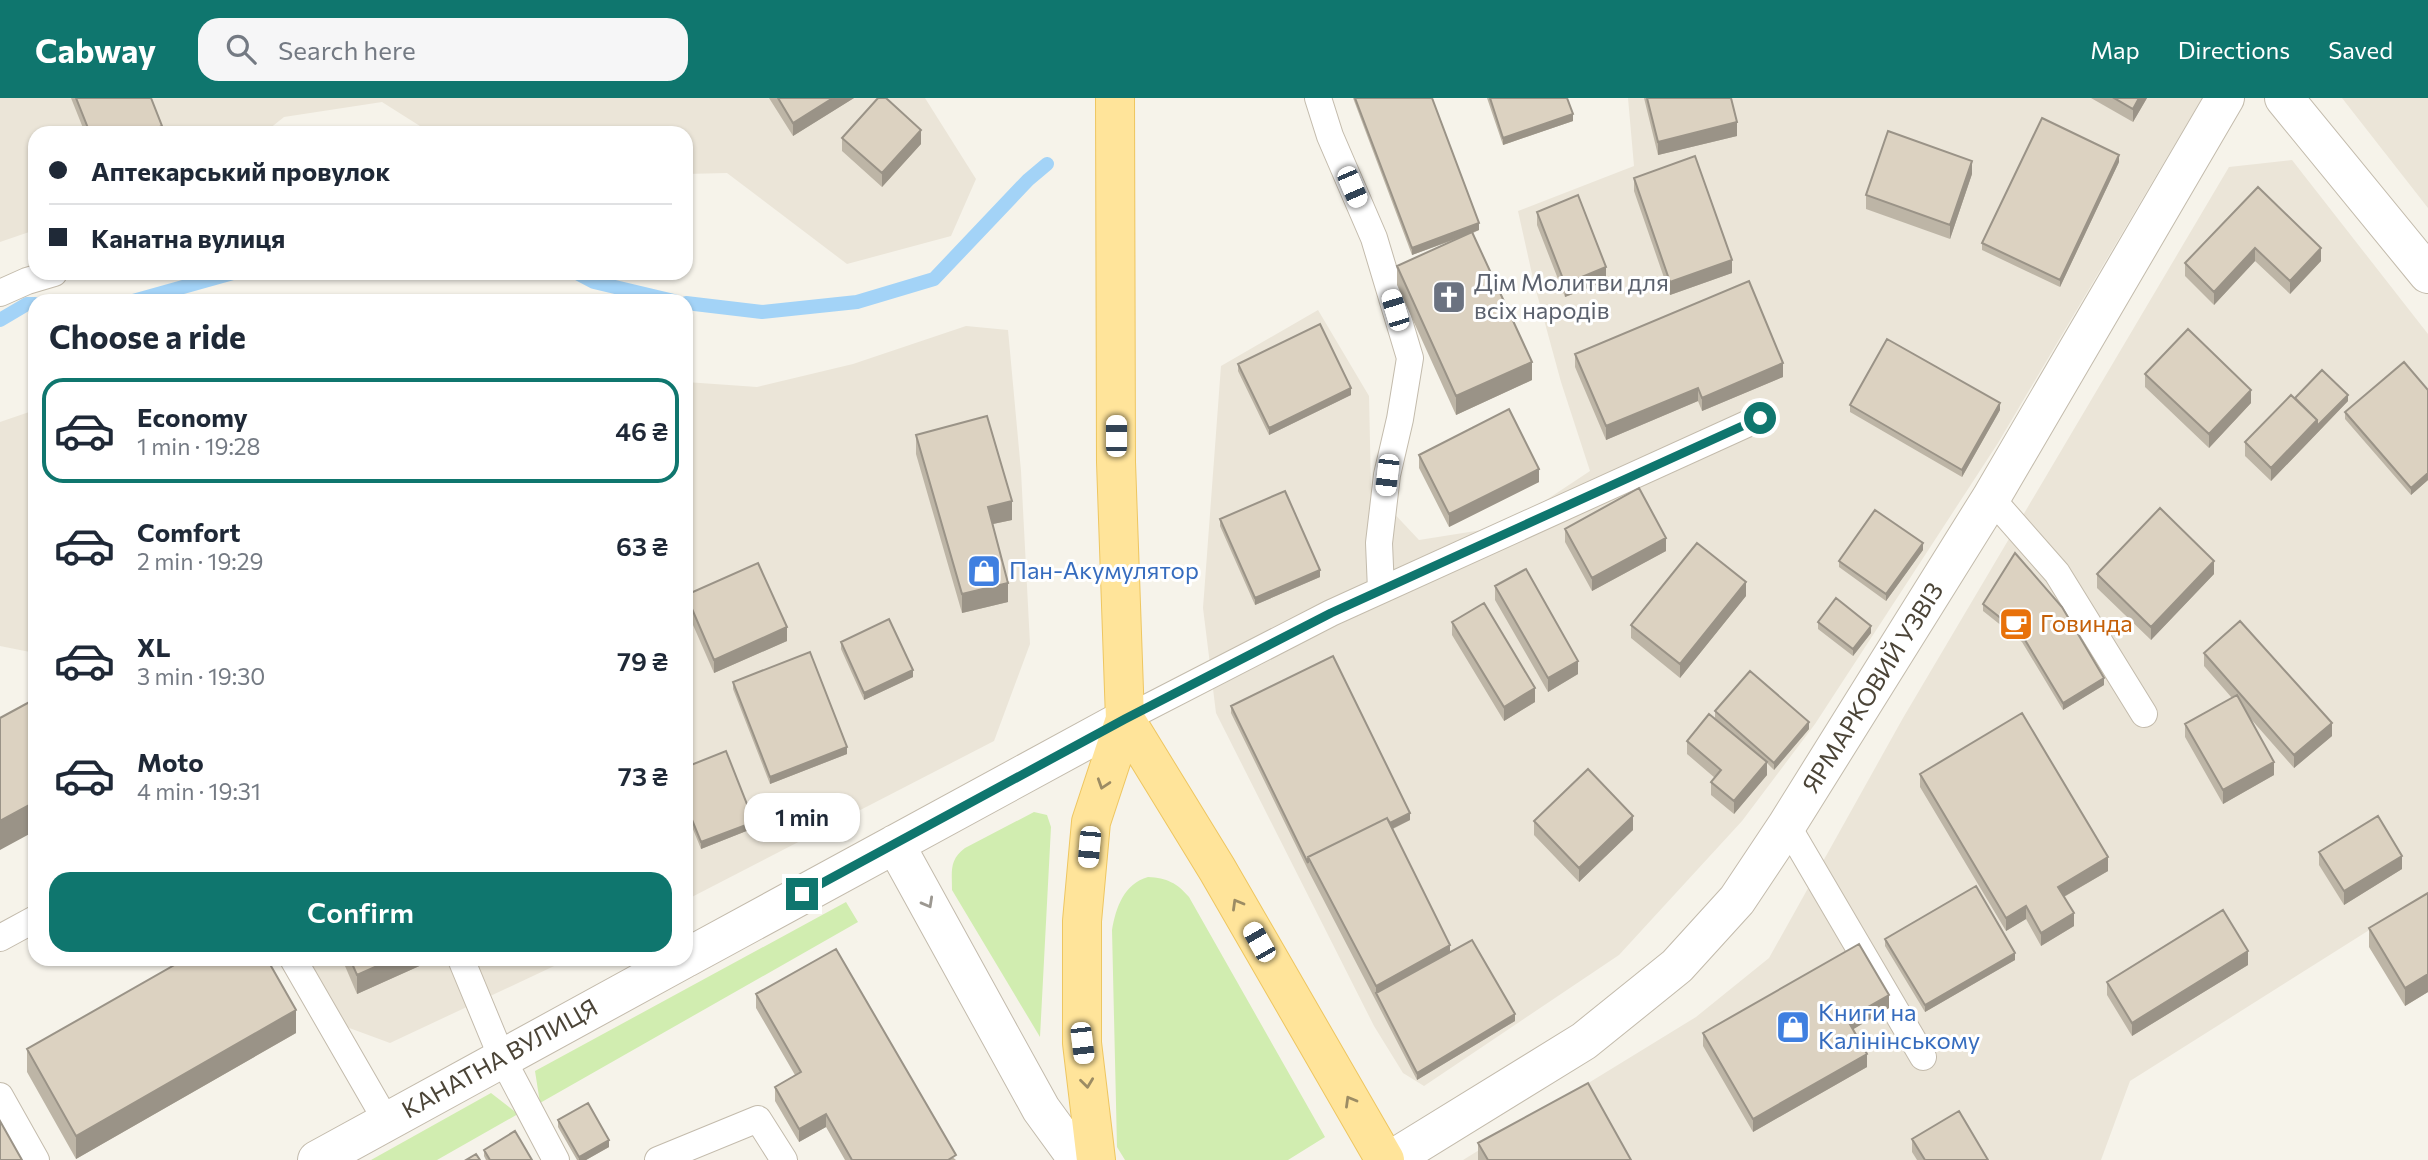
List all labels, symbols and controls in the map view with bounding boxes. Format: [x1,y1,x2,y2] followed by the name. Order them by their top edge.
[198,18,688,81] search box
[35,29,156,70] text: Cabway
[222,30,260,68] icon: search
[278,34,416,65] text: Search here
[2090,35,2140,64] text: Map
[2178,35,2290,64] text: Directions
[2328,35,2393,64] text: Saved
[91,155,390,186] text: Аптекарський провулок
[1335,164,1370,210] car
[91,222,285,253] text: Канатна вулиця
[1474,267,1669,324] place label: Дім Молитви для всіх народів
[1430,278,1468,316] church icon: Дім Молитви для всіх народів
[1379,287,1412,333] car
[49,316,246,356] text: Choose a ride
[53,399,116,462] icon: car
[137,401,248,432] text: Economy
[1744,402,1776,434] route start
[615,415,668,446] text: 46 ₴
[1106,415,1127,457] car
[137,432,261,460] text: 1 min · 19:28
[1375,453,1400,497] car
[53,514,116,577] icon: car
[137,516,240,547] text: Comfort
[616,530,668,561] text: 63 ₴
[137,547,263,575] text: 2 min · 19:29
[965,552,1003,590] shop icon: Пан-Акумулятор
[1009,555,1199,584] place label: Пан-Акумулятор
[1795,577,1948,798] street label: ЯРМАРКОВИЙ УЗВІЗ
[1997,605,2035,643] cafe icon: Говинда
[2040,608,2133,637] place label: Говинда
[53,629,116,692] icon: car
[137,631,171,662] text: XL
[617,645,668,676] text: 79 ₴
[137,662,265,690] text: 3 min · 19:30
[53,744,116,807] icon: car
[137,746,204,777] text: Moto
[618,760,668,791] text: 73 ₴
[137,777,261,805] text: 4 min · 19:31
[1097,778,1112,790] one-way arrow
[744,792,860,842] callout: 1 min
[775,803,829,831] text: 1 min
[1077,825,1102,869] car
[49,872,672,952] button: Confirm
[786,878,818,910] route end
[920,896,933,909] one-way arrow
[1232,899,1245,912] one-way arrow
[1240,919,1279,965] car
[396,992,602,1124] street label: КАНАТНА ВУЛИЦЯ
[1818,997,1980,1054] place label: Книги на Калінінському
[1774,1008,1812,1046] shop icon: Книги на Калінінському
[1070,1021,1095,1065] car
[1079,1077,1094,1088] one-way arrow
[1346,1096,1359,1109] one-way arrow

